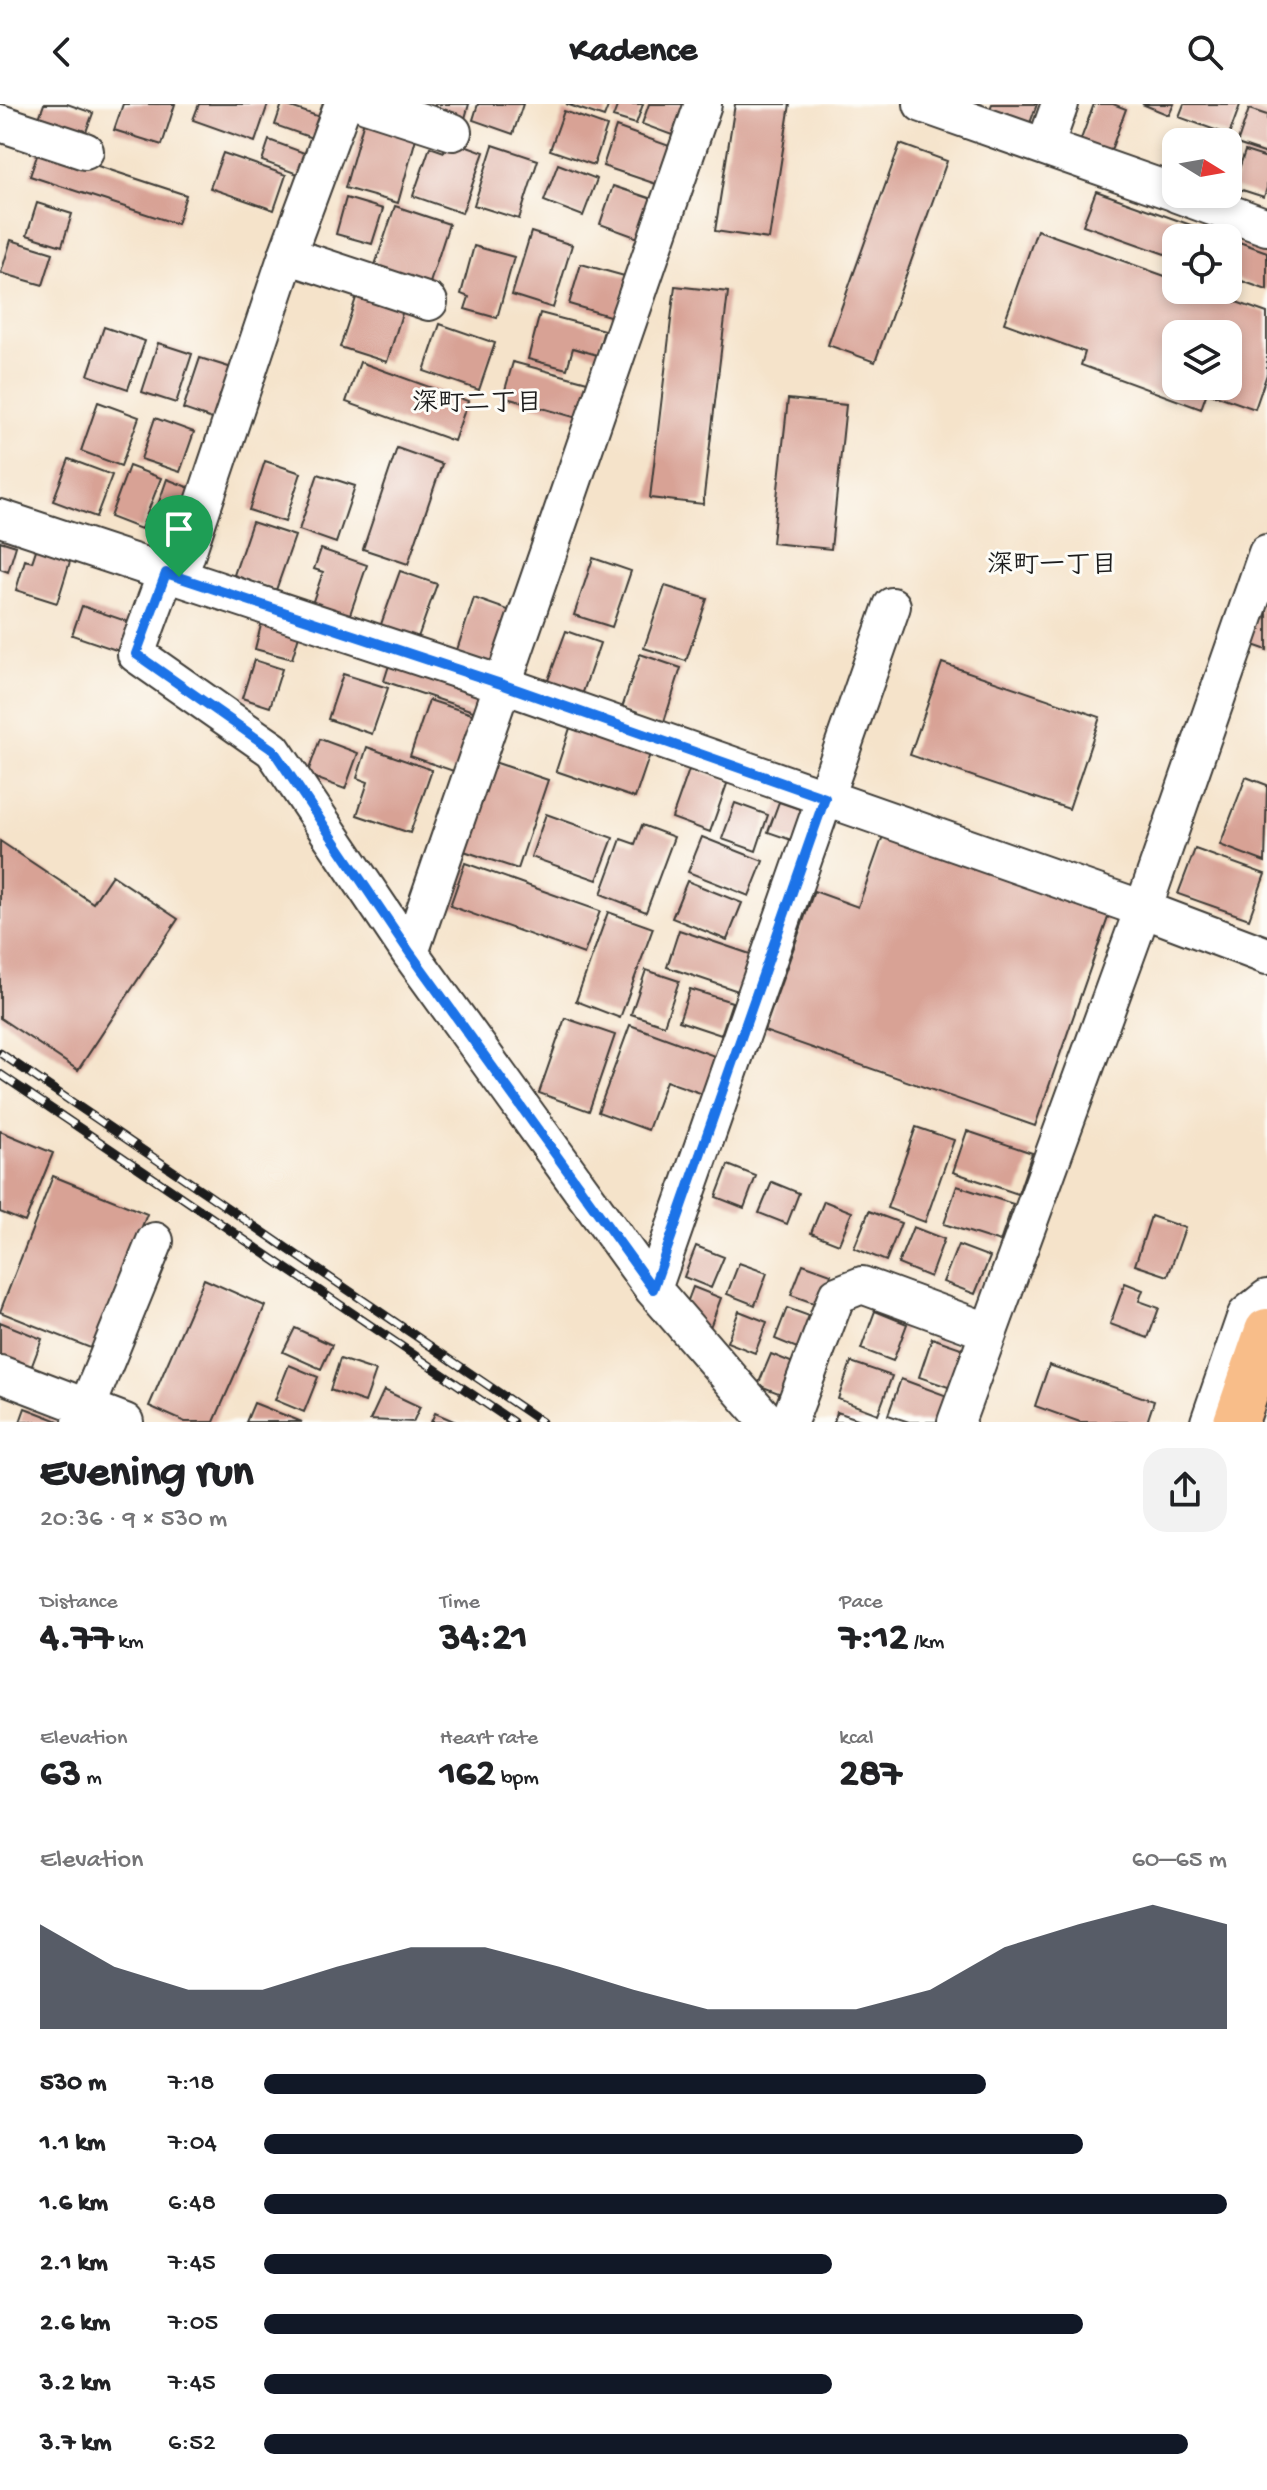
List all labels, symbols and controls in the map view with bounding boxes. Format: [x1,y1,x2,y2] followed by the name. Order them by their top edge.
[40,30,84,74] icon: back
[1183,30,1227,74] icon: search
[570,31,697,74] text: Kadence
[1162,128,1242,208] north arrow
[1162,128,1242,400] map controls
[1162,224,1242,304] button: locate
[1162,320,1242,400] button: layers
[412,389,542,421] district label: 深町二丁目
[145,495,213,577] pin
[157,507,201,551] icon: arrive
[987,551,1117,583] district label: 深町一丁目
[1143,1448,1227,1532] button: share
[40,1449,253,1501] text: Evening run
[40,1505,227,1536] text: 20:36 · 9 × 530 m
[40,1590,118,1616] text: Distance
[440,1590,480,1616] text: Time
[839,1590,883,1616] text: Pace
[40,1616,113,1663] text: 4.77
[440,1616,528,1663] text: 34:21
[839,1616,908,1663] text: 7:12
[113,1630,144,1656] text: km
[908,1630,944,1656] text: /km
[40,1726,127,1752] text: Elevation
[440,1726,538,1752] text: Heart rate
[839,1726,874,1752] text: kcal
[40,1752,81,1799] text: 63
[440,1752,496,1799] text: 162
[839,1752,902,1799] text: 287
[81,1766,102,1792] text: m
[496,1766,539,1792] text: bpm
[40,1846,143,1877] text: Elevation
[1132,1846,1227,1877] text: 60–65 m
[40,2069,107,2100] text: 530 m
[168,2069,214,2100] text: 7:18
[40,2129,105,2160] text: 1.1 km
[168,2129,217,2160] text: 7:04
[40,2189,108,2220] text: 1.6 km
[168,2189,216,2220] text: 6:48
[40,2249,108,2280] text: 2.1 km
[168,2249,216,2280] text: 7:45
[40,2309,110,2340] text: 2.6 km
[168,2309,218,2340] text: 7:05
[40,2369,111,2400] text: 3.2 km
[168,2369,216,2400] text: 7:45
[40,2429,111,2460] text: 3.7 km
[168,2429,216,2460] text: 6:52

